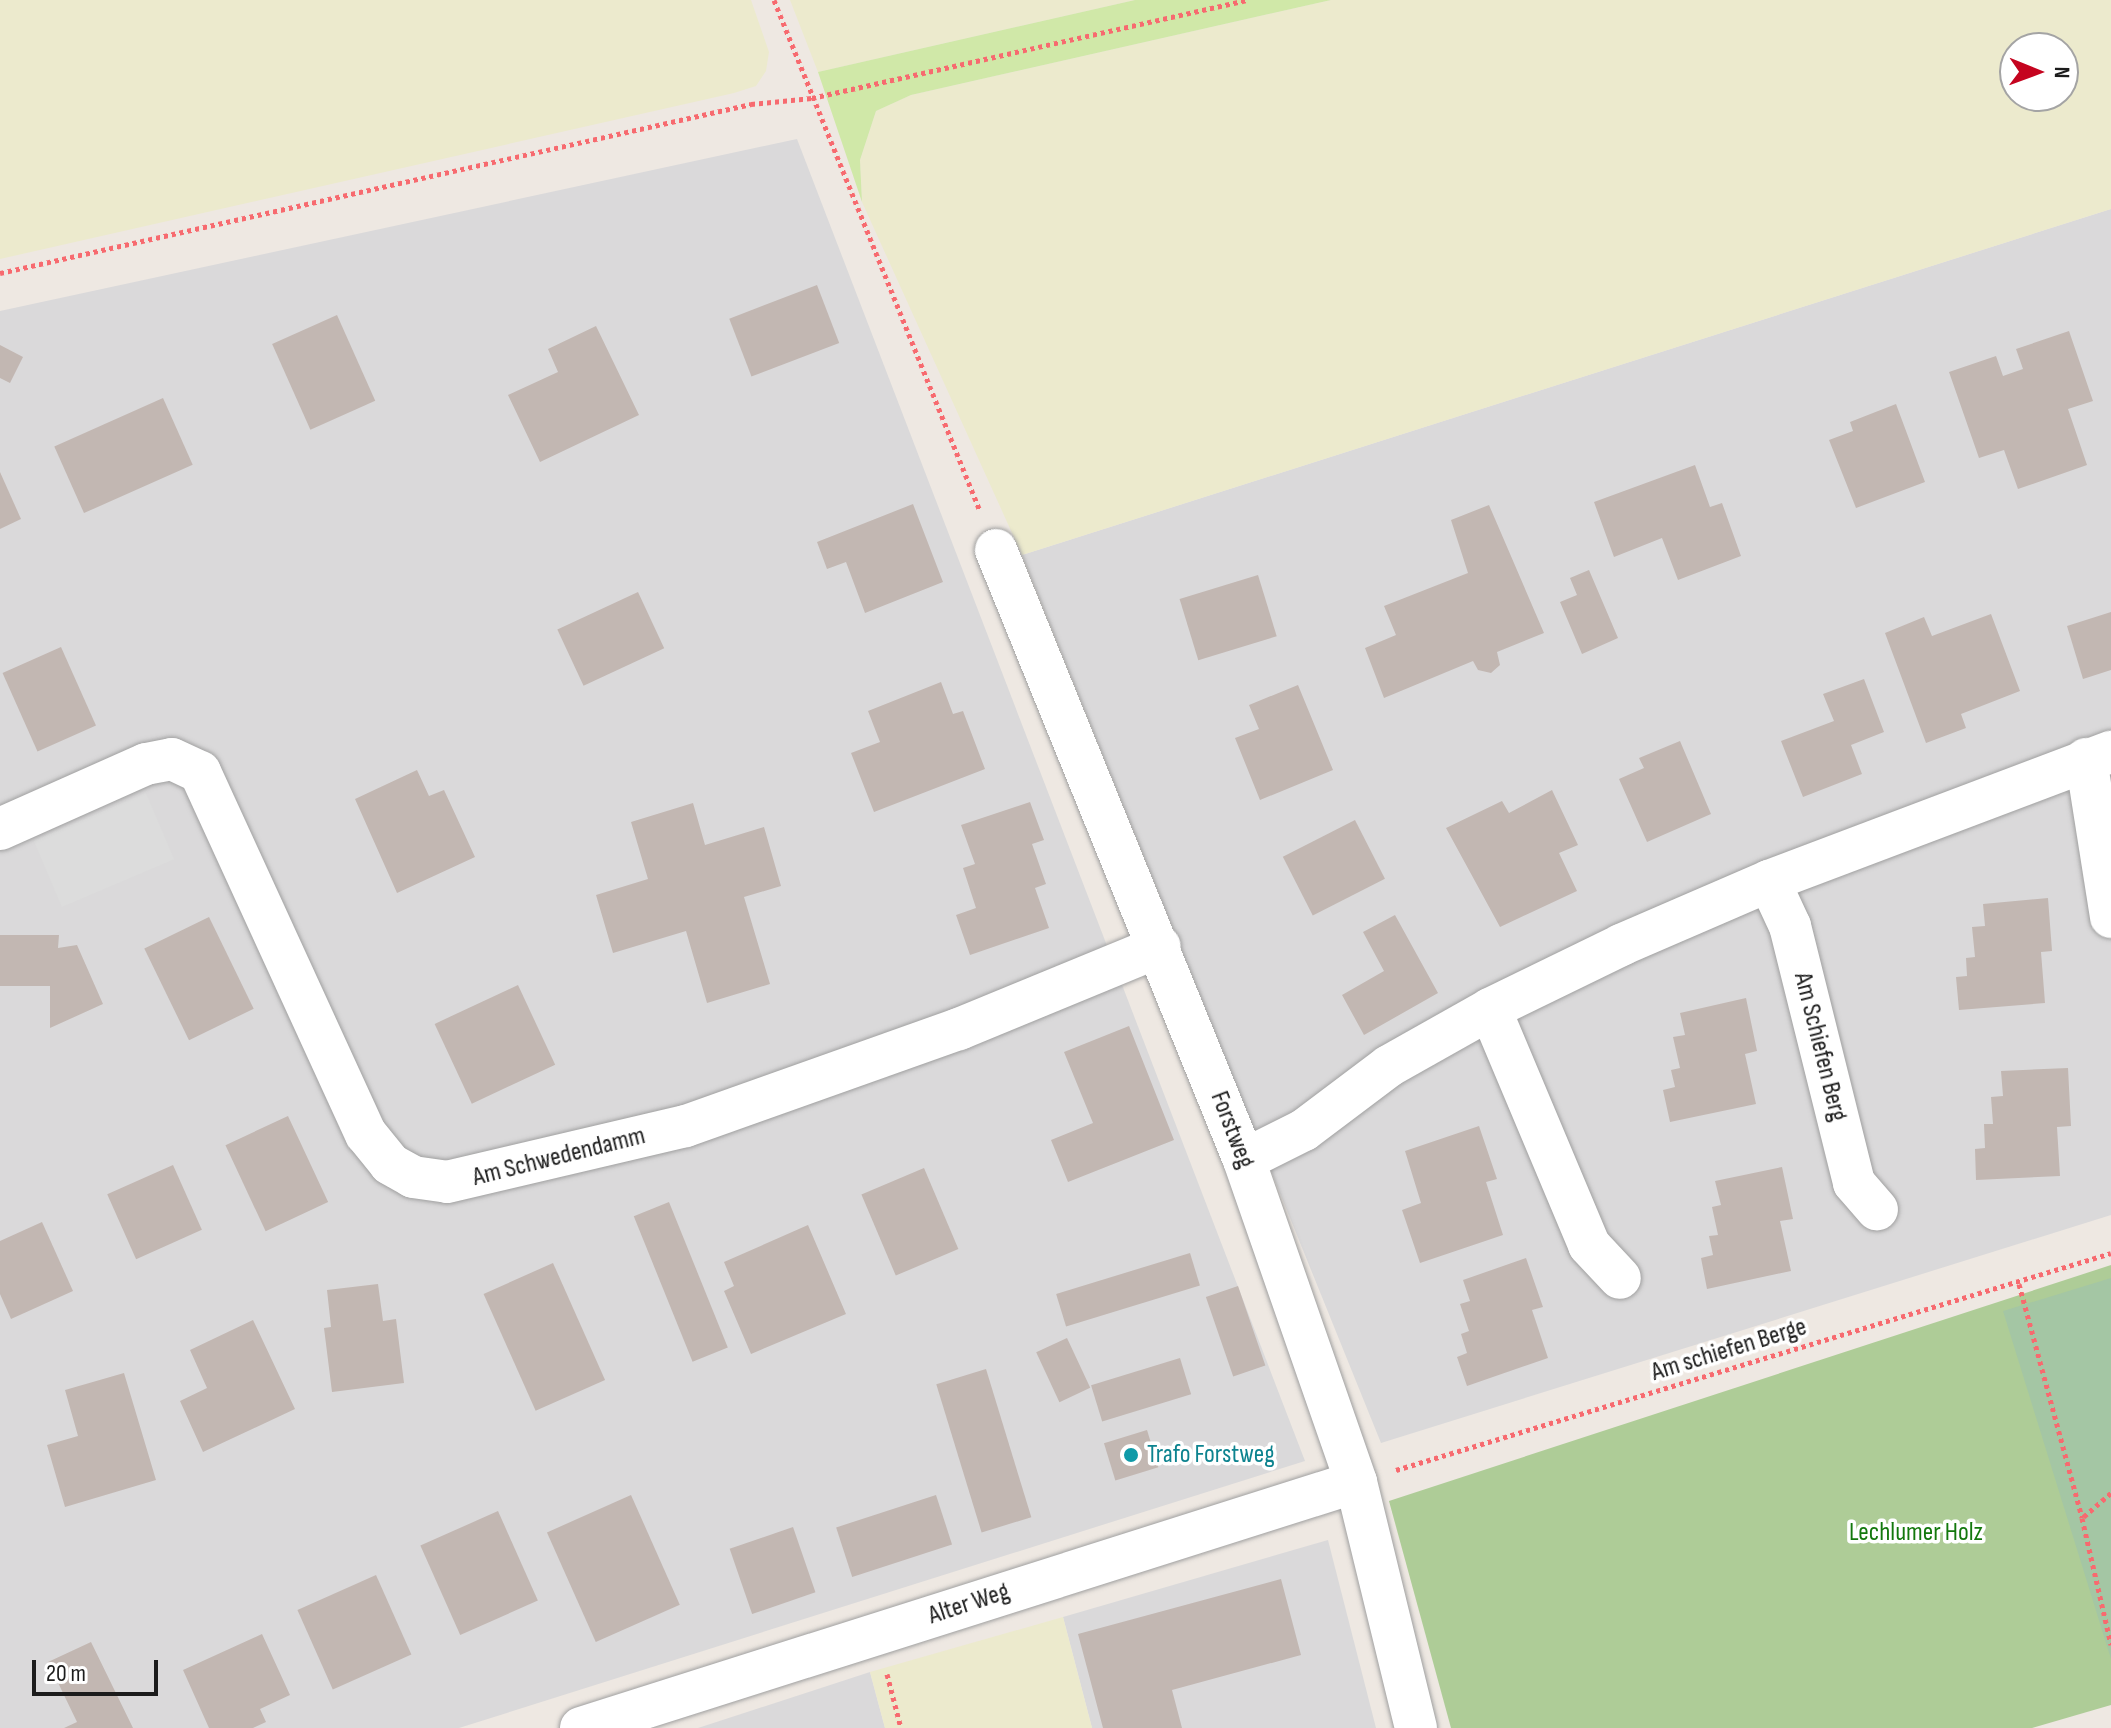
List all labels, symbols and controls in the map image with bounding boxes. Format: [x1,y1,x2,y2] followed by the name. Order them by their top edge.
[1999,32,2079,112] north arrow
[2048,66,2075,79] text: N
[1786,969,1854,1125] street label: Am Schiefen Berg
[1203,1087,1261,1173] street label: Forstweg
[470,1120,648,1194] street label: Am Schwedendamm
[1648,1312,1810,1388] street label: Am schiefen Berge
[1147,1439,1275,1471] place label: Trafo Forstweg
[1122,1446,1140,1464] marker: Trafo Forstweg
[1849,1517,1983,1549] park label: Lechlumer Holz
[925,1576,1013,1632] street label: Alter Weg
[36,1644,162,1694] scale bar
[46,1659,86,1688] text: 20 m

